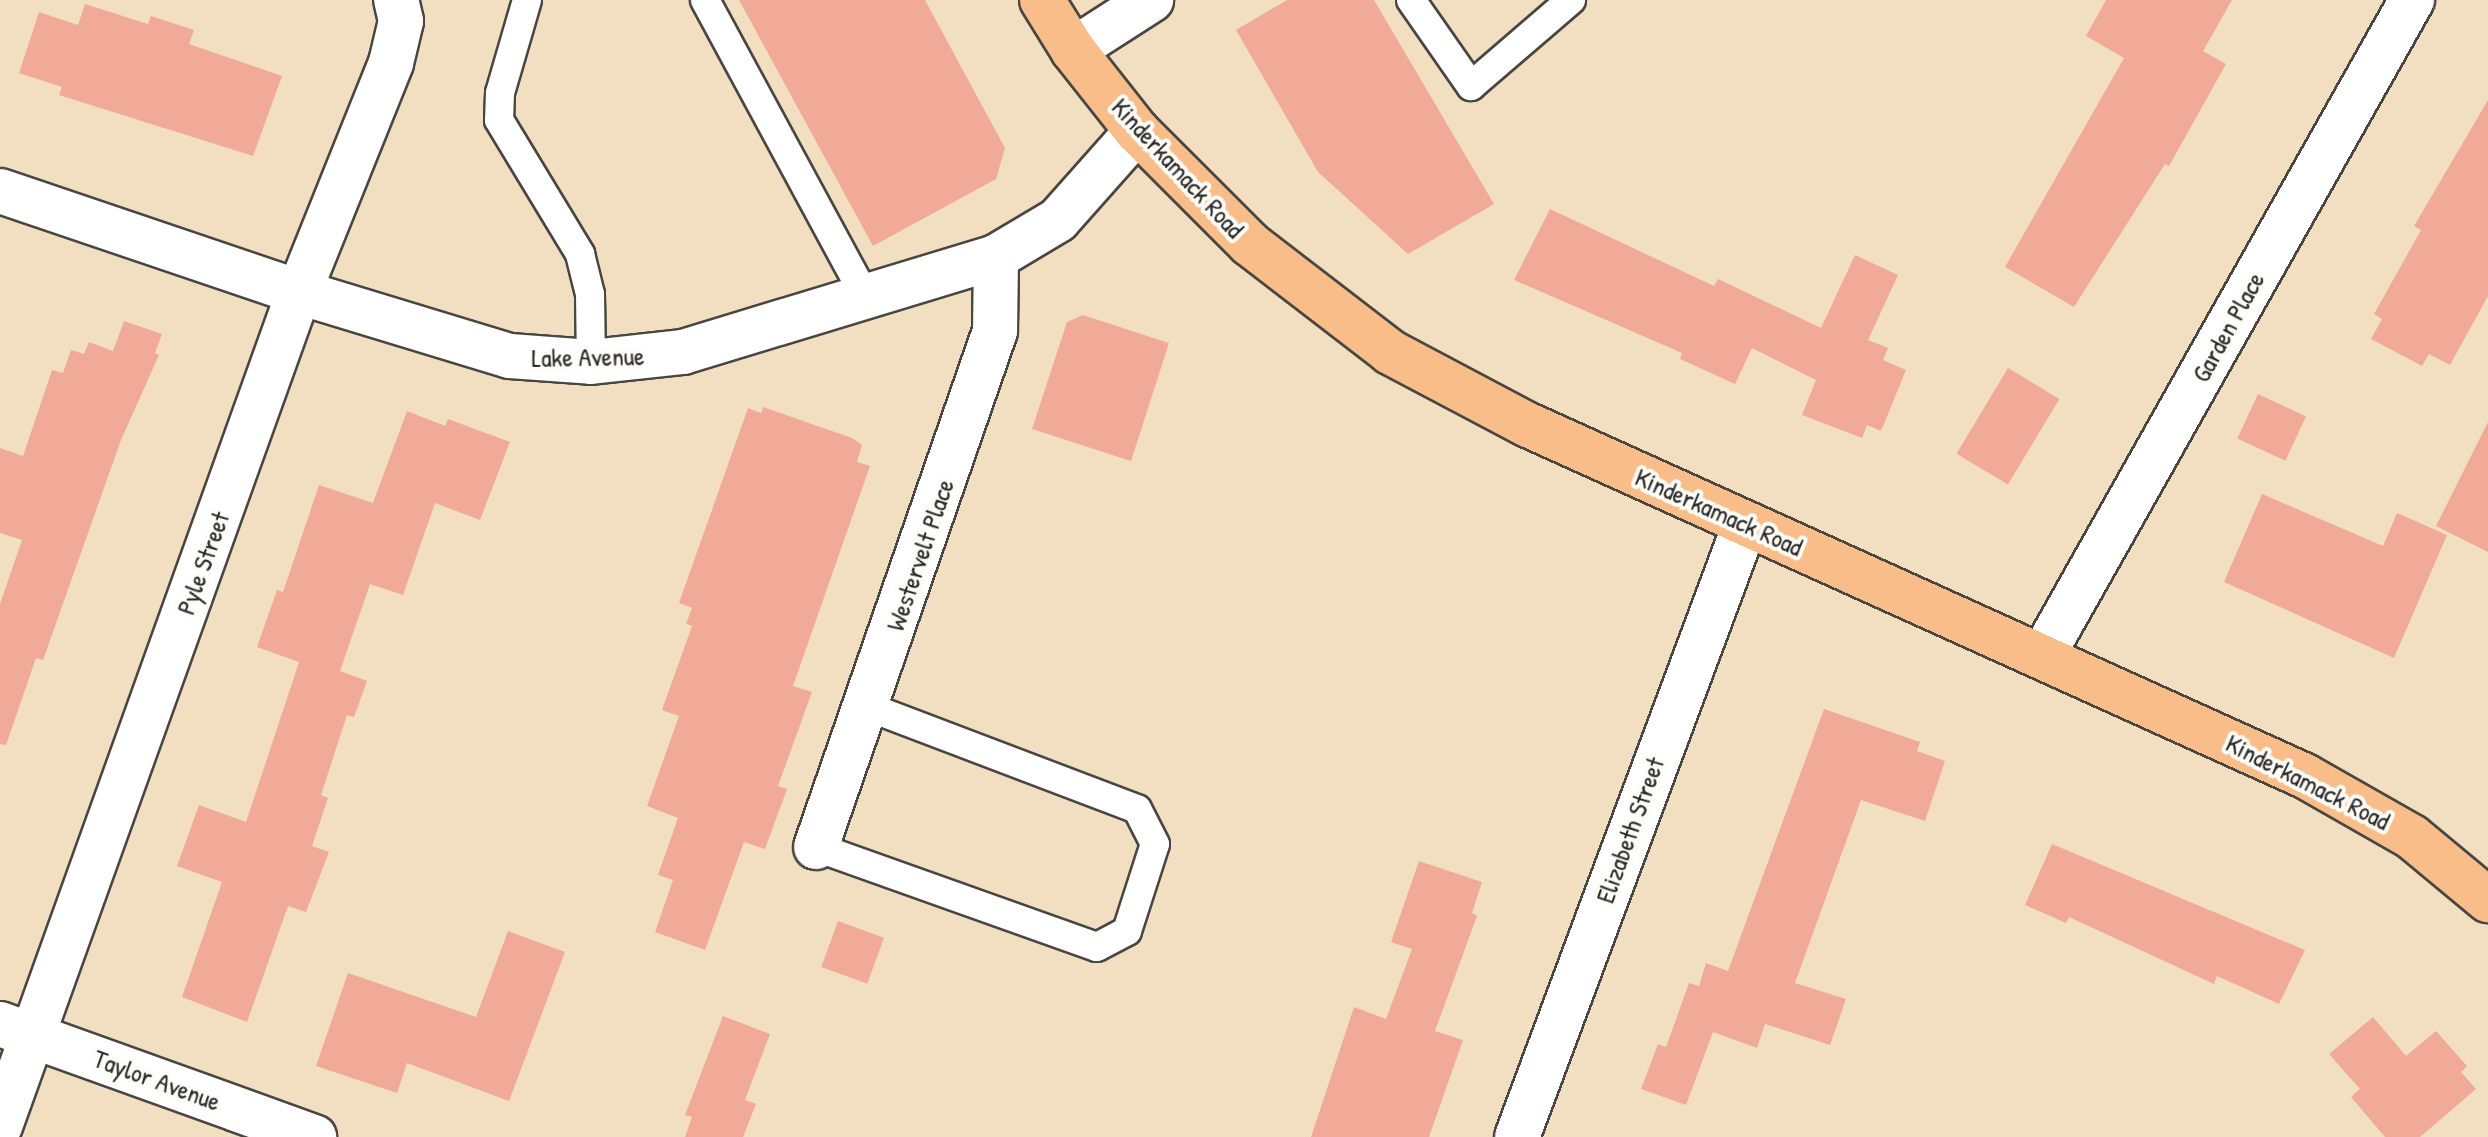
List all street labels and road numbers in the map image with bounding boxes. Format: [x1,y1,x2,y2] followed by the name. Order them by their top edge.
[1105,92,1251,244] street label: Kinderkamack Road
[2185,267,2271,387] street label: Garden Place
[531,340,645,374] street label: Lake Avenue
[1630,461,1808,563] street label: Kinderkamack Road
[879,475,961,635] street label: Westervelt Place
[170,507,236,619] street label: Pyle Street
[2221,727,2395,837] street label: Kinderkamack Road
[1589,753,1671,907] street label: Elizabeth Street
[89,1043,225,1117] street label: Taylor Avenue

